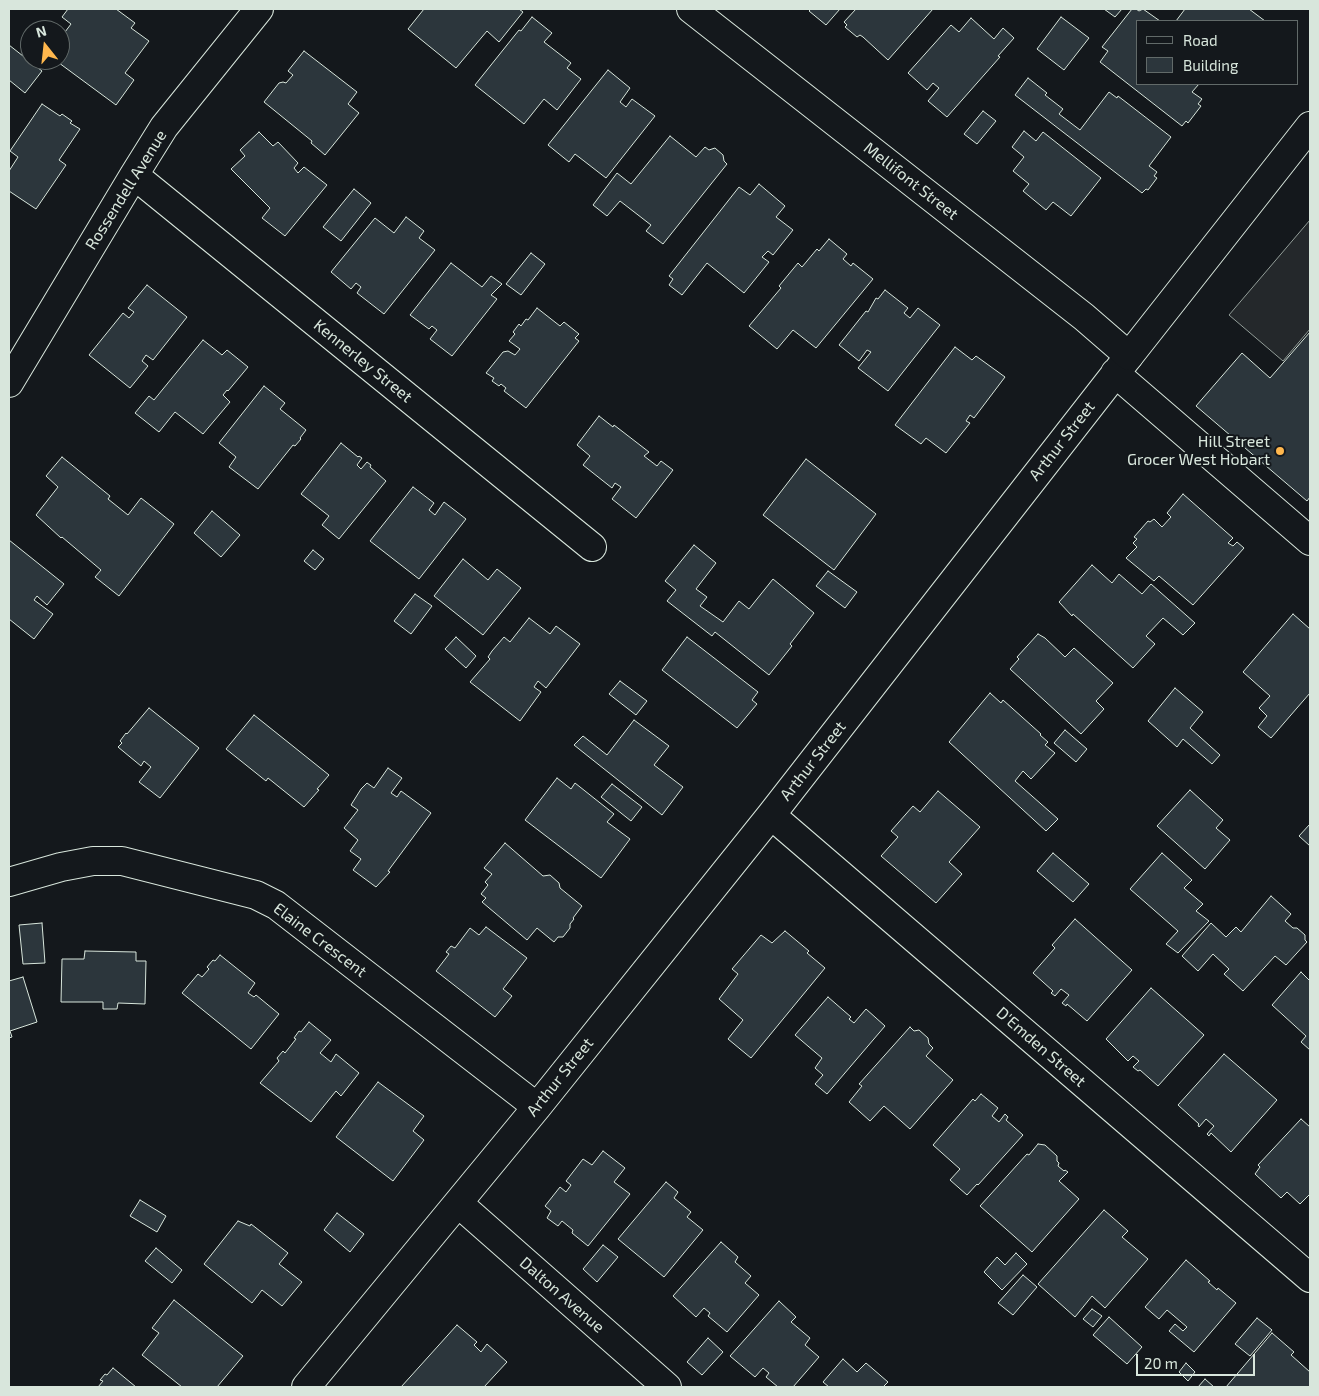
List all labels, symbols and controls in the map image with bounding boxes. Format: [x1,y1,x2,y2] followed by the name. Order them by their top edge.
[20,20,70,70] north arrow
[1136,20,1299,85] legend
[34,21,48,41] text: N
[1183,31,1218,49] text: Road
[1183,56,1238,74] text: Building
[81,127,171,253] street label: Rossendell Avenue
[860,138,962,224] street label: Mellifont Street
[310,315,416,407] street label: Kennerley Street
[1025,398,1099,484] street label: Arthur Street
[1127,432,1270,470] place label: Hill Street Grocer West Hobart
[1274,445,1286,457] marker: Hill Street Grocer West Hobart
[776,718,850,804] street label: Arthur Street
[270,899,370,981] street label: Elaine Crescent
[992,1003,1090,1091] street label: D'Emden Street
[523,1034,597,1120] street label: Arthur Street
[516,1253,608,1337] street label: Dalton Avenue
[1139,1344,1258,1376] scale bar
[1144,1354,1178,1372] text: 20 m

